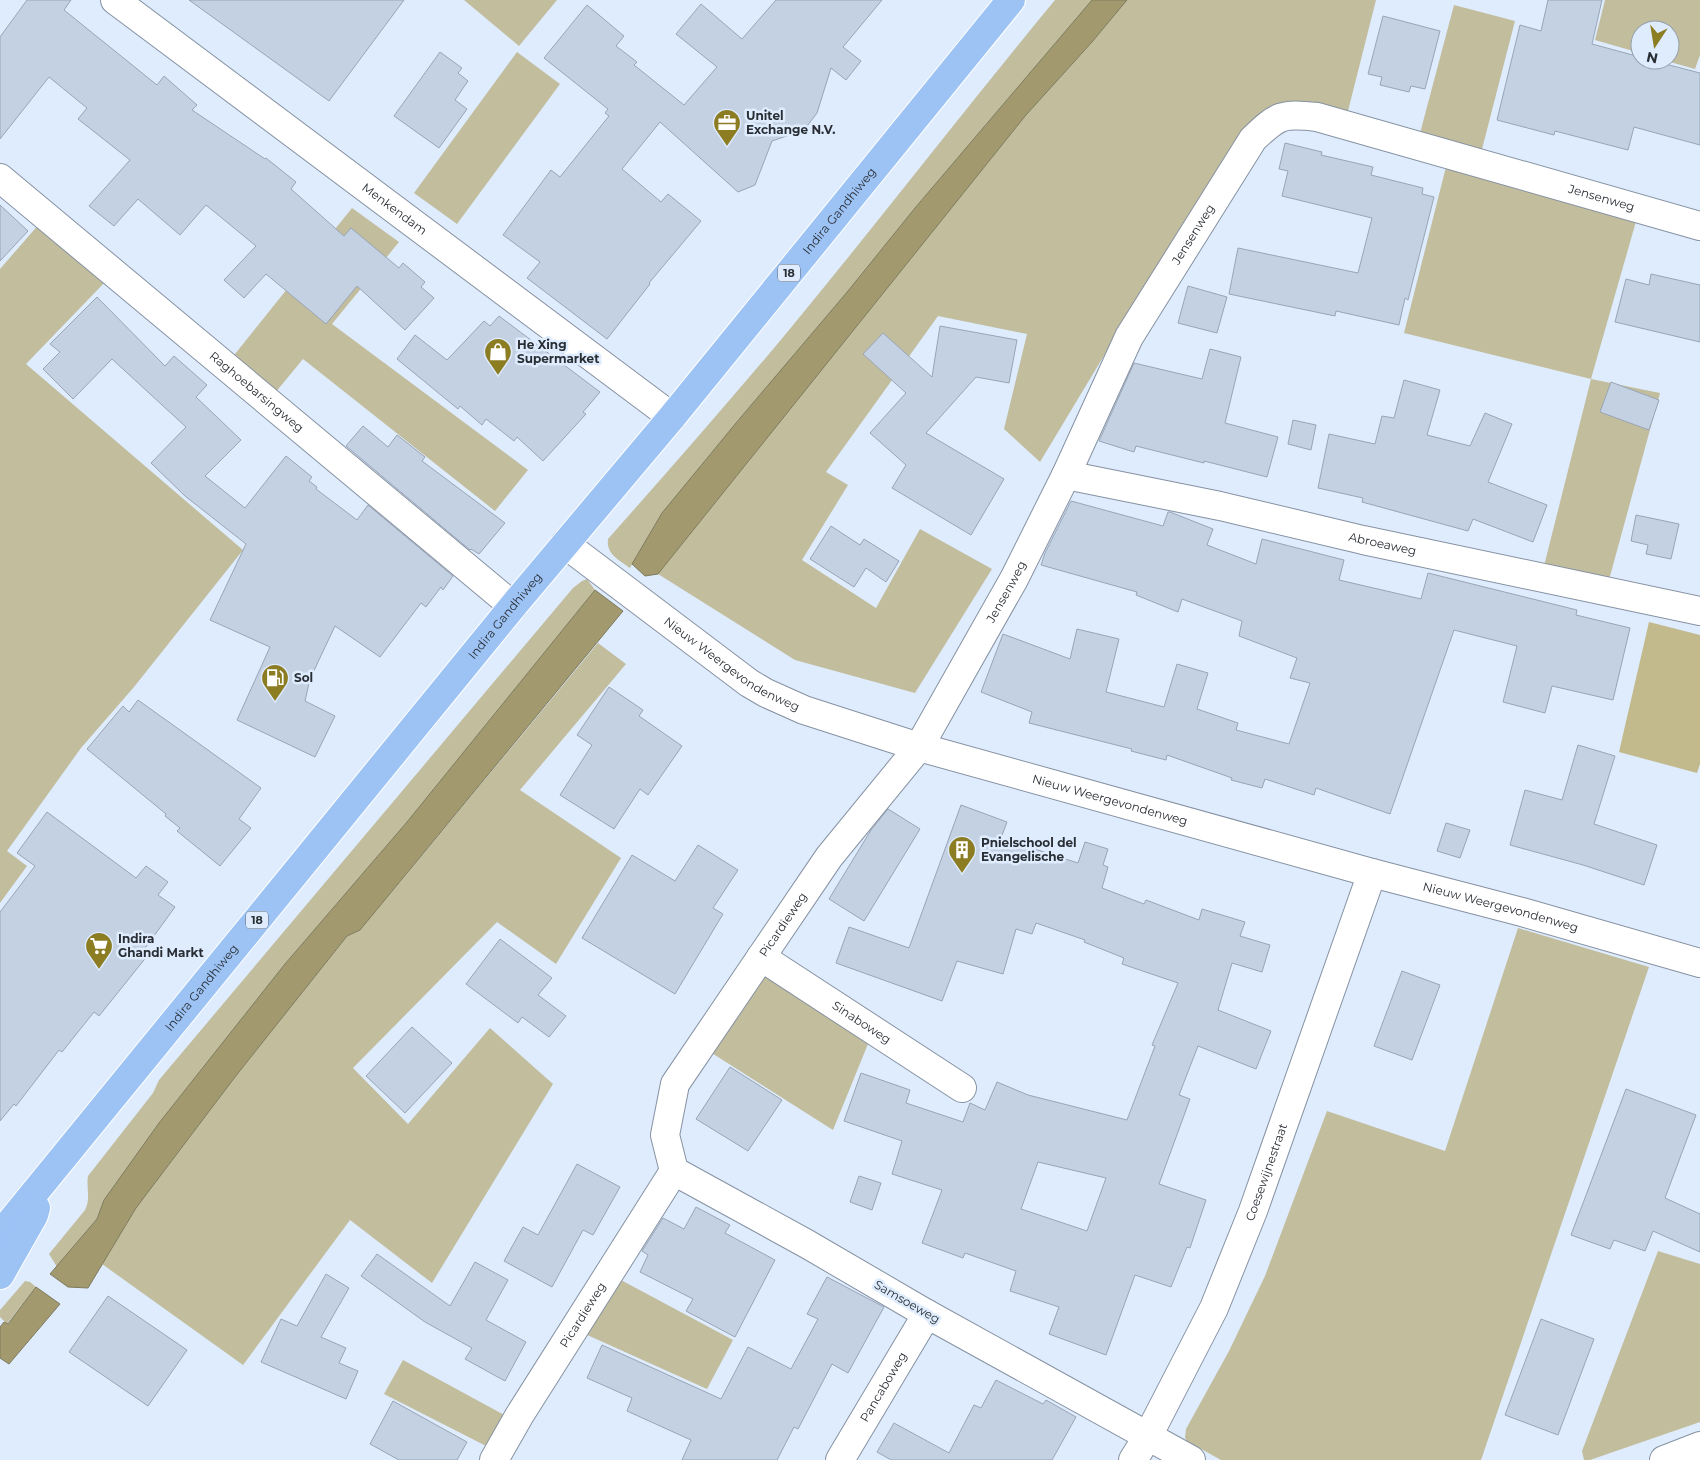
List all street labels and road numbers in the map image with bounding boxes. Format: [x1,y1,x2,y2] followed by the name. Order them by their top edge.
[799,164,879,257] street label: Indira Gandhiweg
[359,180,430,238] street label: Menkendam
[1566,181,1637,214] street label: Jensenweg
[1168,201,1217,268] street label: Jensenweg
[778,264,800,282] road number: 18
[207,348,307,435] street label: Raghoebarsingweg
[1347,529,1418,558] street label: Abroeaweg
[982,558,1029,626] street label: Jensenweg
[465,569,545,662] street label: Indira Gandhiweg
[661,613,802,714] street label: Nieuw Weergevondenweg
[1031,771,1189,828] street label: Nieuw Weergevondenweg
[1421,879,1580,935] street label: Nieuw Weergevondenweg
[756,889,810,959] street label: Picardieweg
[246,912,268,928] road number: 18
[161,941,241,1034] street label: Indira Gandhiweg
[830,997,894,1047] street label: Sinaboweg
[1242,1121,1290,1223] street label: Coesewijnestraat
[872,1277,943,1326] street label: Samsoeweg
[556,1279,609,1350] street label: Picardieweg
[856,1349,910,1424] street label: Pancaboweg

